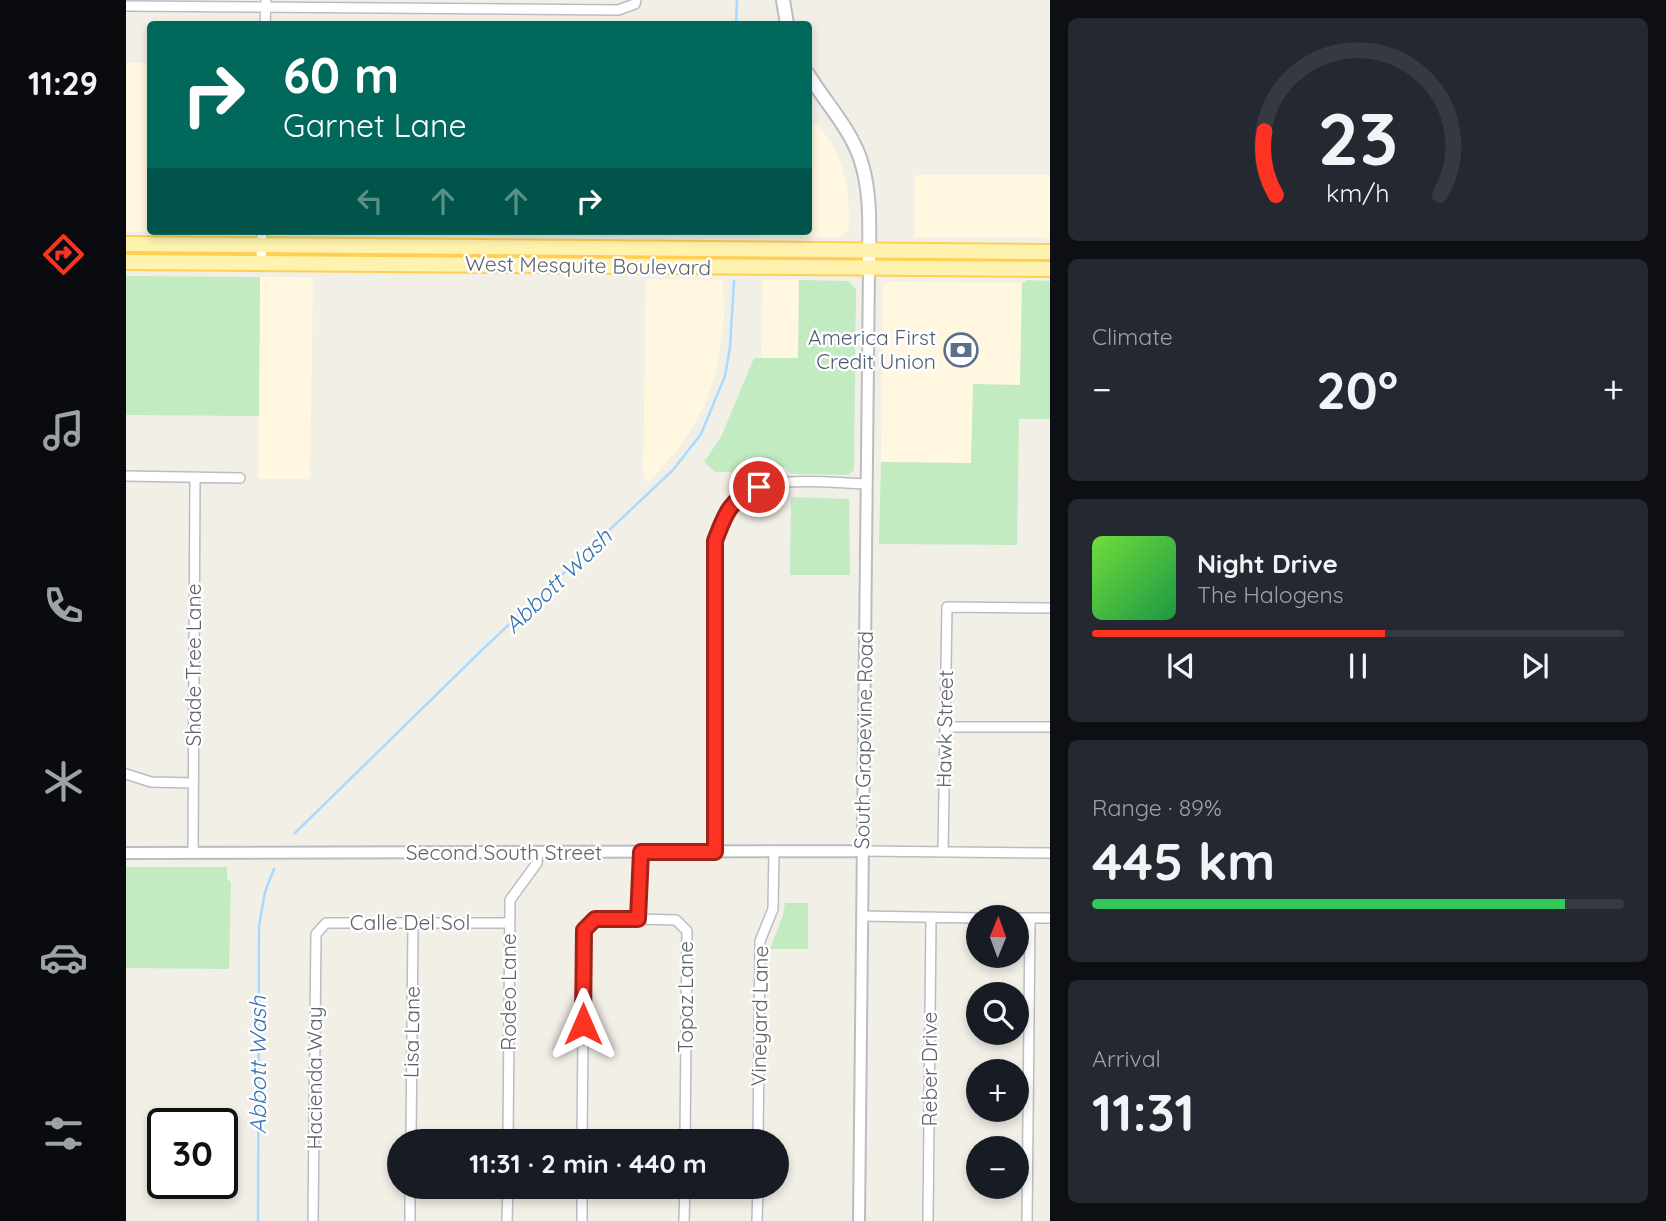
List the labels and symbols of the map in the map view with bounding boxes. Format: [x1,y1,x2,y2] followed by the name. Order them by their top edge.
[465,250,711,280] street label: West Mesquite Boulevard
[808,324,936,374] place label: America First Credit Union
[942,331,980,369] bank icon: America First Credit Union
[729,457,789,517] pin
[498,522,618,639] water label: Abbott Wash
[180,583,206,747] street label: Shade Tree Lane
[848,631,878,849] street label: South Grapevine Road
[930,670,958,788] street label: Hawk Street
[406,839,602,865] street label: Second South Street
[966,905,1029,968] north arrow
[350,909,470,935] street label: Calle Del Sol
[495,933,521,1051] street label: Rodeo Lane
[672,941,698,1053] street label: Topaz Lane
[745,945,773,1087] street label: Vineyard Lane
[397,986,425,1078] street label: Lisa Lane
[546,987,620,1061] position arrow
[243,995,272,1134] water label: Abbott Wash
[301,1006,327,1150] street label: Hacienda Way
[916,1012,942,1126] street label: Reber Drive
[147,1108,238,1199] speed limit sign: 30

